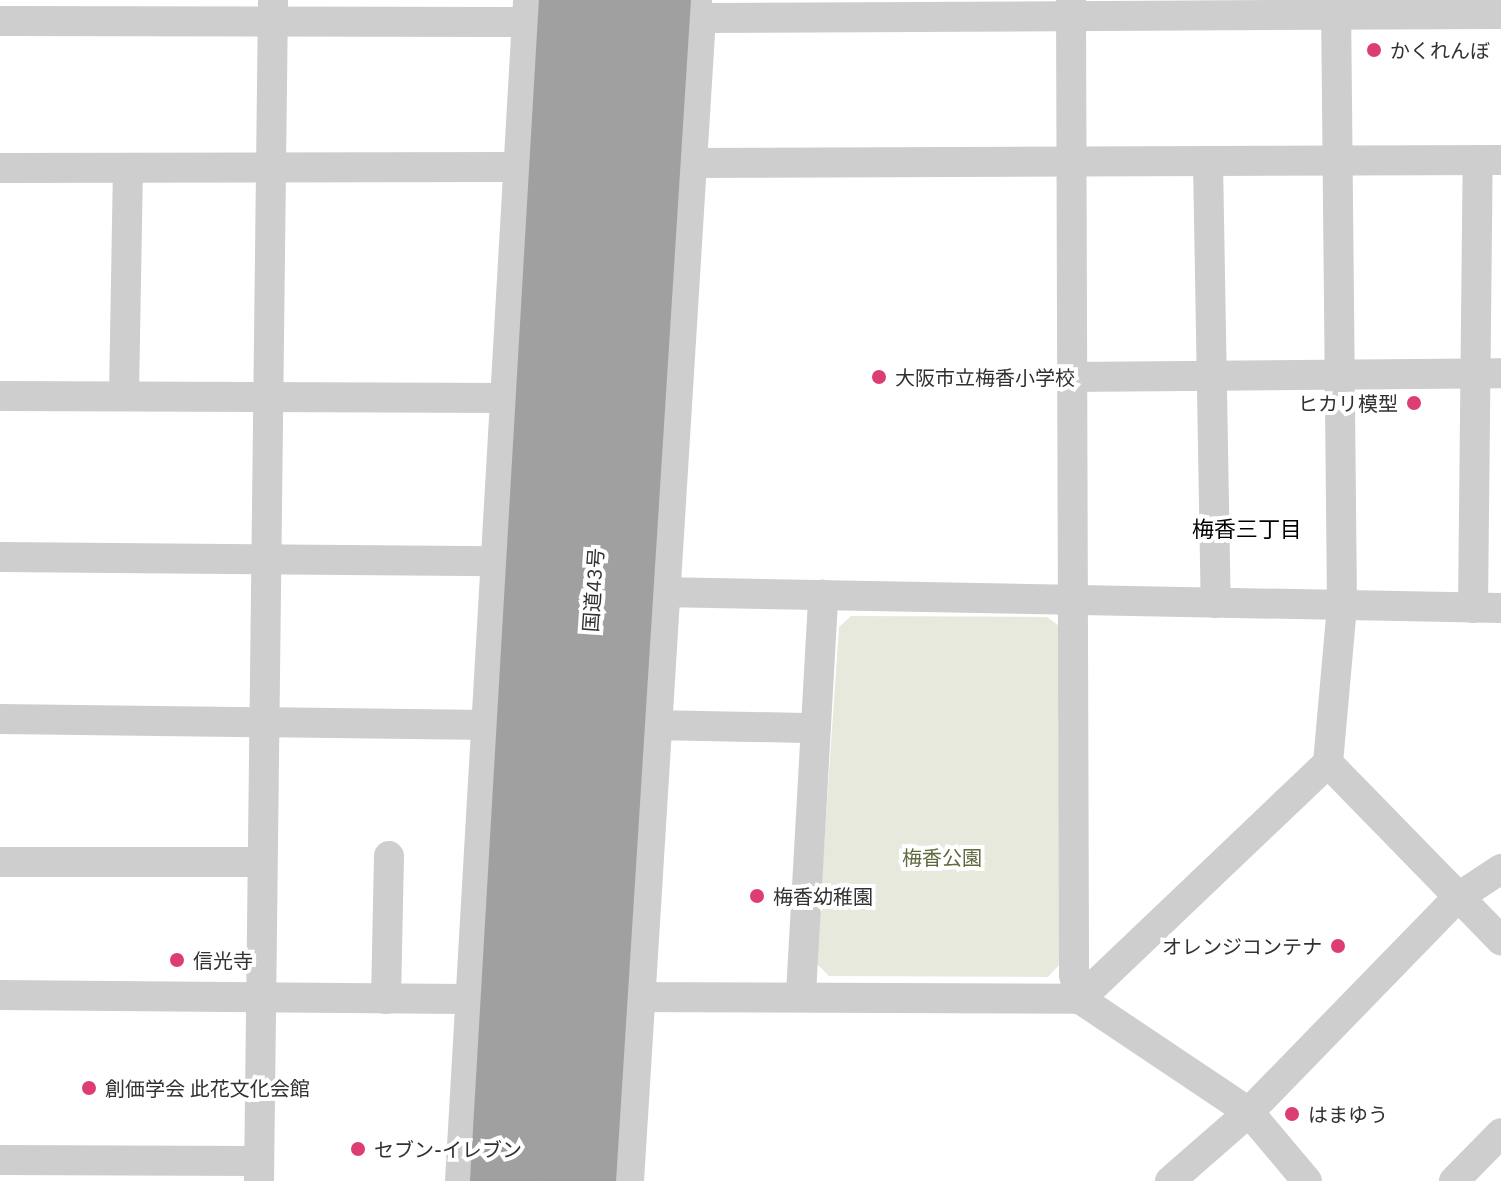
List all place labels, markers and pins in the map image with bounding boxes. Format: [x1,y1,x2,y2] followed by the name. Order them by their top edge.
[1390,38,1490,62] place label: かくれんぼ
[1365,41,1383,59] marker: かくれんぼ
[895,365,1075,389] place label: 大阪市立梅香小学校
[870,368,888,386] marker: 大阪市立梅香小学校
[1298,391,1398,415] place label: ヒカリ模型
[1405,394,1423,412] marker: ヒカリ模型
[773,884,873,908] place label: 梅香幼稚園
[748,887,766,905] marker: 梅香幼稚園
[1162,934,1322,958] place label: オレンジコンテナ
[1329,937,1347,955] marker: オレンジコンテナ
[193,948,253,972] place label: 信光寺
[168,951,186,969] marker: 信光寺
[105,1076,310,1100] place label: 創価学会 此花文化会館
[80,1079,98,1097] marker: 創価学会 此花文化会館
[1308,1102,1388,1126] place label: はまゆう
[1283,1105,1301,1123] marker: はまゆう
[374,1137,522,1161] place label: セブン-イレブン
[349,1140,367,1158] marker: セブン-イレブン

